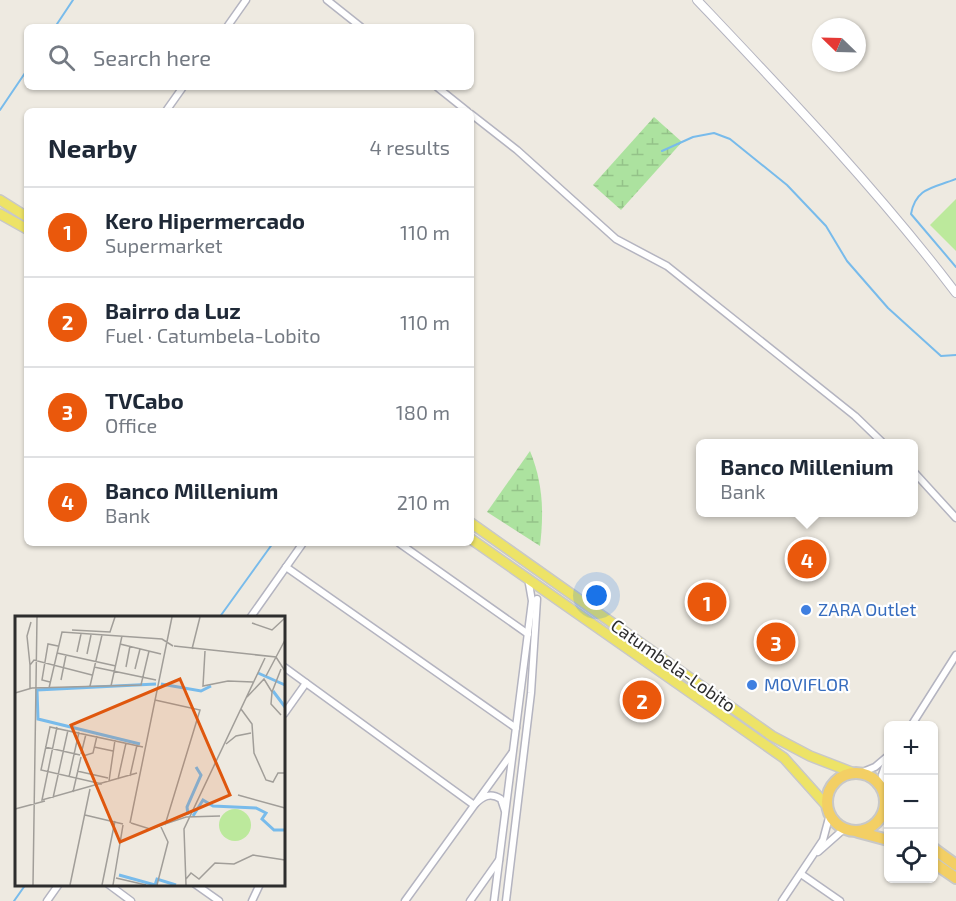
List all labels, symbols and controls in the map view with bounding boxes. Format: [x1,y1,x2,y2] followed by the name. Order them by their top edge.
[812,18,866,72] north arrow
[24,24,474,90] search box
[45,41,78,74] icon: search
[93,44,211,70] text: Search here
[48,132,137,163] text: Nearby
[370,135,450,159] text: 4 results
[105,207,305,233] text: Kero Hipermercado
[63,220,72,244] text: 1
[400,220,450,244] text: 110 m
[105,233,223,257] text: Supermarket
[105,297,241,323] text: Bairro da Luz
[62,310,73,334] text: 2
[400,310,450,334] text: 110 m
[105,323,321,347] text: Fuel · Catumbela-Lobito
[105,387,184,413] text: TVCabo
[62,400,73,424] text: 3
[396,400,450,424] text: 180 m
[105,413,157,437] text: Office
[696,439,918,517] popup
[720,453,894,479] text: Banco Millenium
[105,477,278,503] text: Banco Millenium
[720,479,765,503] text: Bank
[61,490,74,514] text: 4
[397,490,450,514] text: 210 m
[105,503,150,527] text: Bank
[788,536,826,582] pin: 4
[688,580,726,624] pin: 1
[582,581,611,610] your location
[818,598,916,620] place label: ZARA Outlet
[799,603,813,617] marker: ZARA Outlet
[607,614,740,716] street label: Catumbela-Lobito
[15,616,285,886] inset map
[756,620,796,664] pin: 3
[764,673,849,695] place label: MOVIFLOR
[622,678,662,722] pin: 2
[745,678,759,692] marker: MOVIFLOR
[884,721,938,883] map controls
[884,721,938,775] button: +
[884,775,938,829] button: −
[884,829,938,883] button: locate

